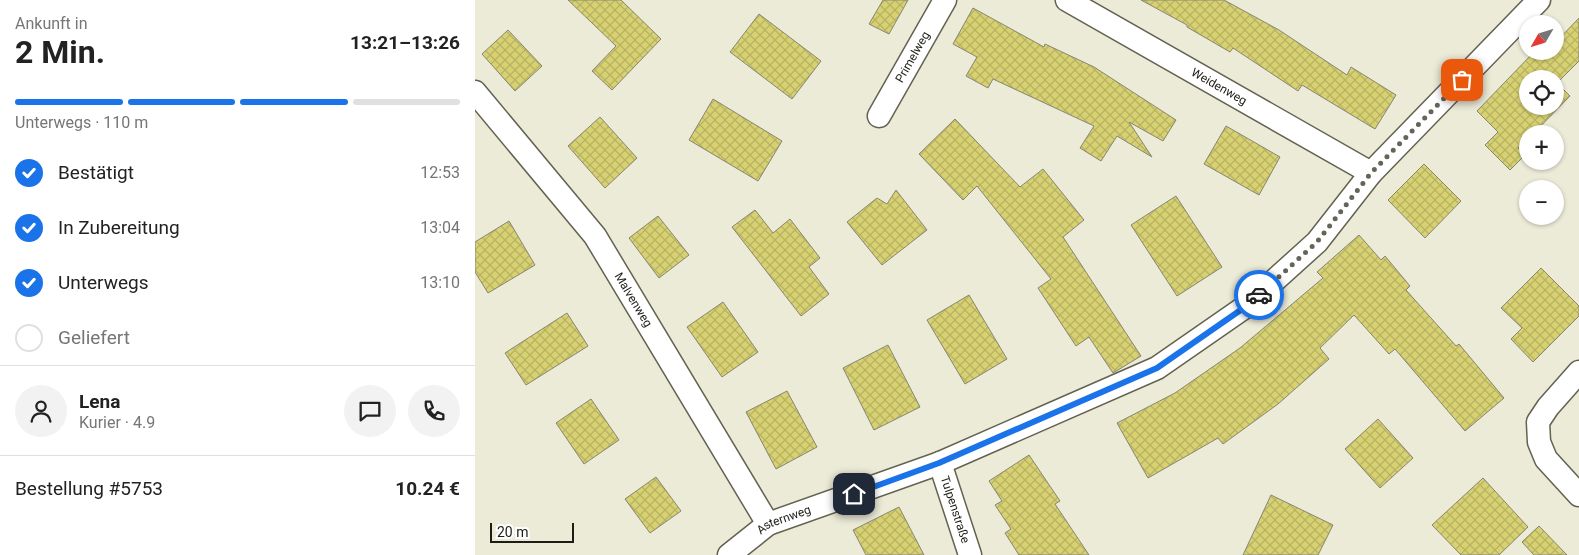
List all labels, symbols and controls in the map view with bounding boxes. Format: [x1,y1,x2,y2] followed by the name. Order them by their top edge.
[15,14,88,33] text: Ankunft in
[1519,15,1564,60] north arrow
[1519,15,1564,225] map controls
[893,29,933,85] street label: Primelweg
[350,31,460,54] text: 13:21–13:26
[15,33,105,71] text: 2 Min.
[1441,59,1483,101] pin
[1189,65,1249,108] street label: Weidenweg
[1448,66,1476,94] icon: bag
[1519,70,1564,115] button: locate
[15,113,148,132] text: Unterwegs · 110 m
[1519,125,1564,170] button: +
[15,159,43,187] icon: check
[58,161,134,184] text: Bestätigt
[420,163,460,182] text: 12:53
[1519,180,1564,225] button: −
[15,214,43,242] icon: check
[58,216,180,239] text: In Zubereitung
[420,218,460,237] text: 13:04
[15,269,43,297] icon: check
[612,270,655,330] street label: Malvenweg
[1234,270,1284,320] courier
[58,271,149,294] text: Unterwegs
[420,273,460,292] text: 13:10
[1245,281,1273,309] icon: car
[58,326,130,349] text: Geliefert
[15,385,67,437] button: person
[344,385,396,437] button: chat
[408,385,460,437] button: phone
[79,390,120,413] text: Lena
[79,413,155,432] text: Kurier · 4.9
[833,473,875,515] pin
[938,474,973,545] street label: Tulpenstraße
[15,477,163,500] text: Bestellung #5753
[395,477,460,500] text: 10.24 €
[840,480,868,508] icon: home
[754,502,813,537] street label: Asternweg
[490,520,574,543] scale bar
[497,524,529,540] text: 20 m

